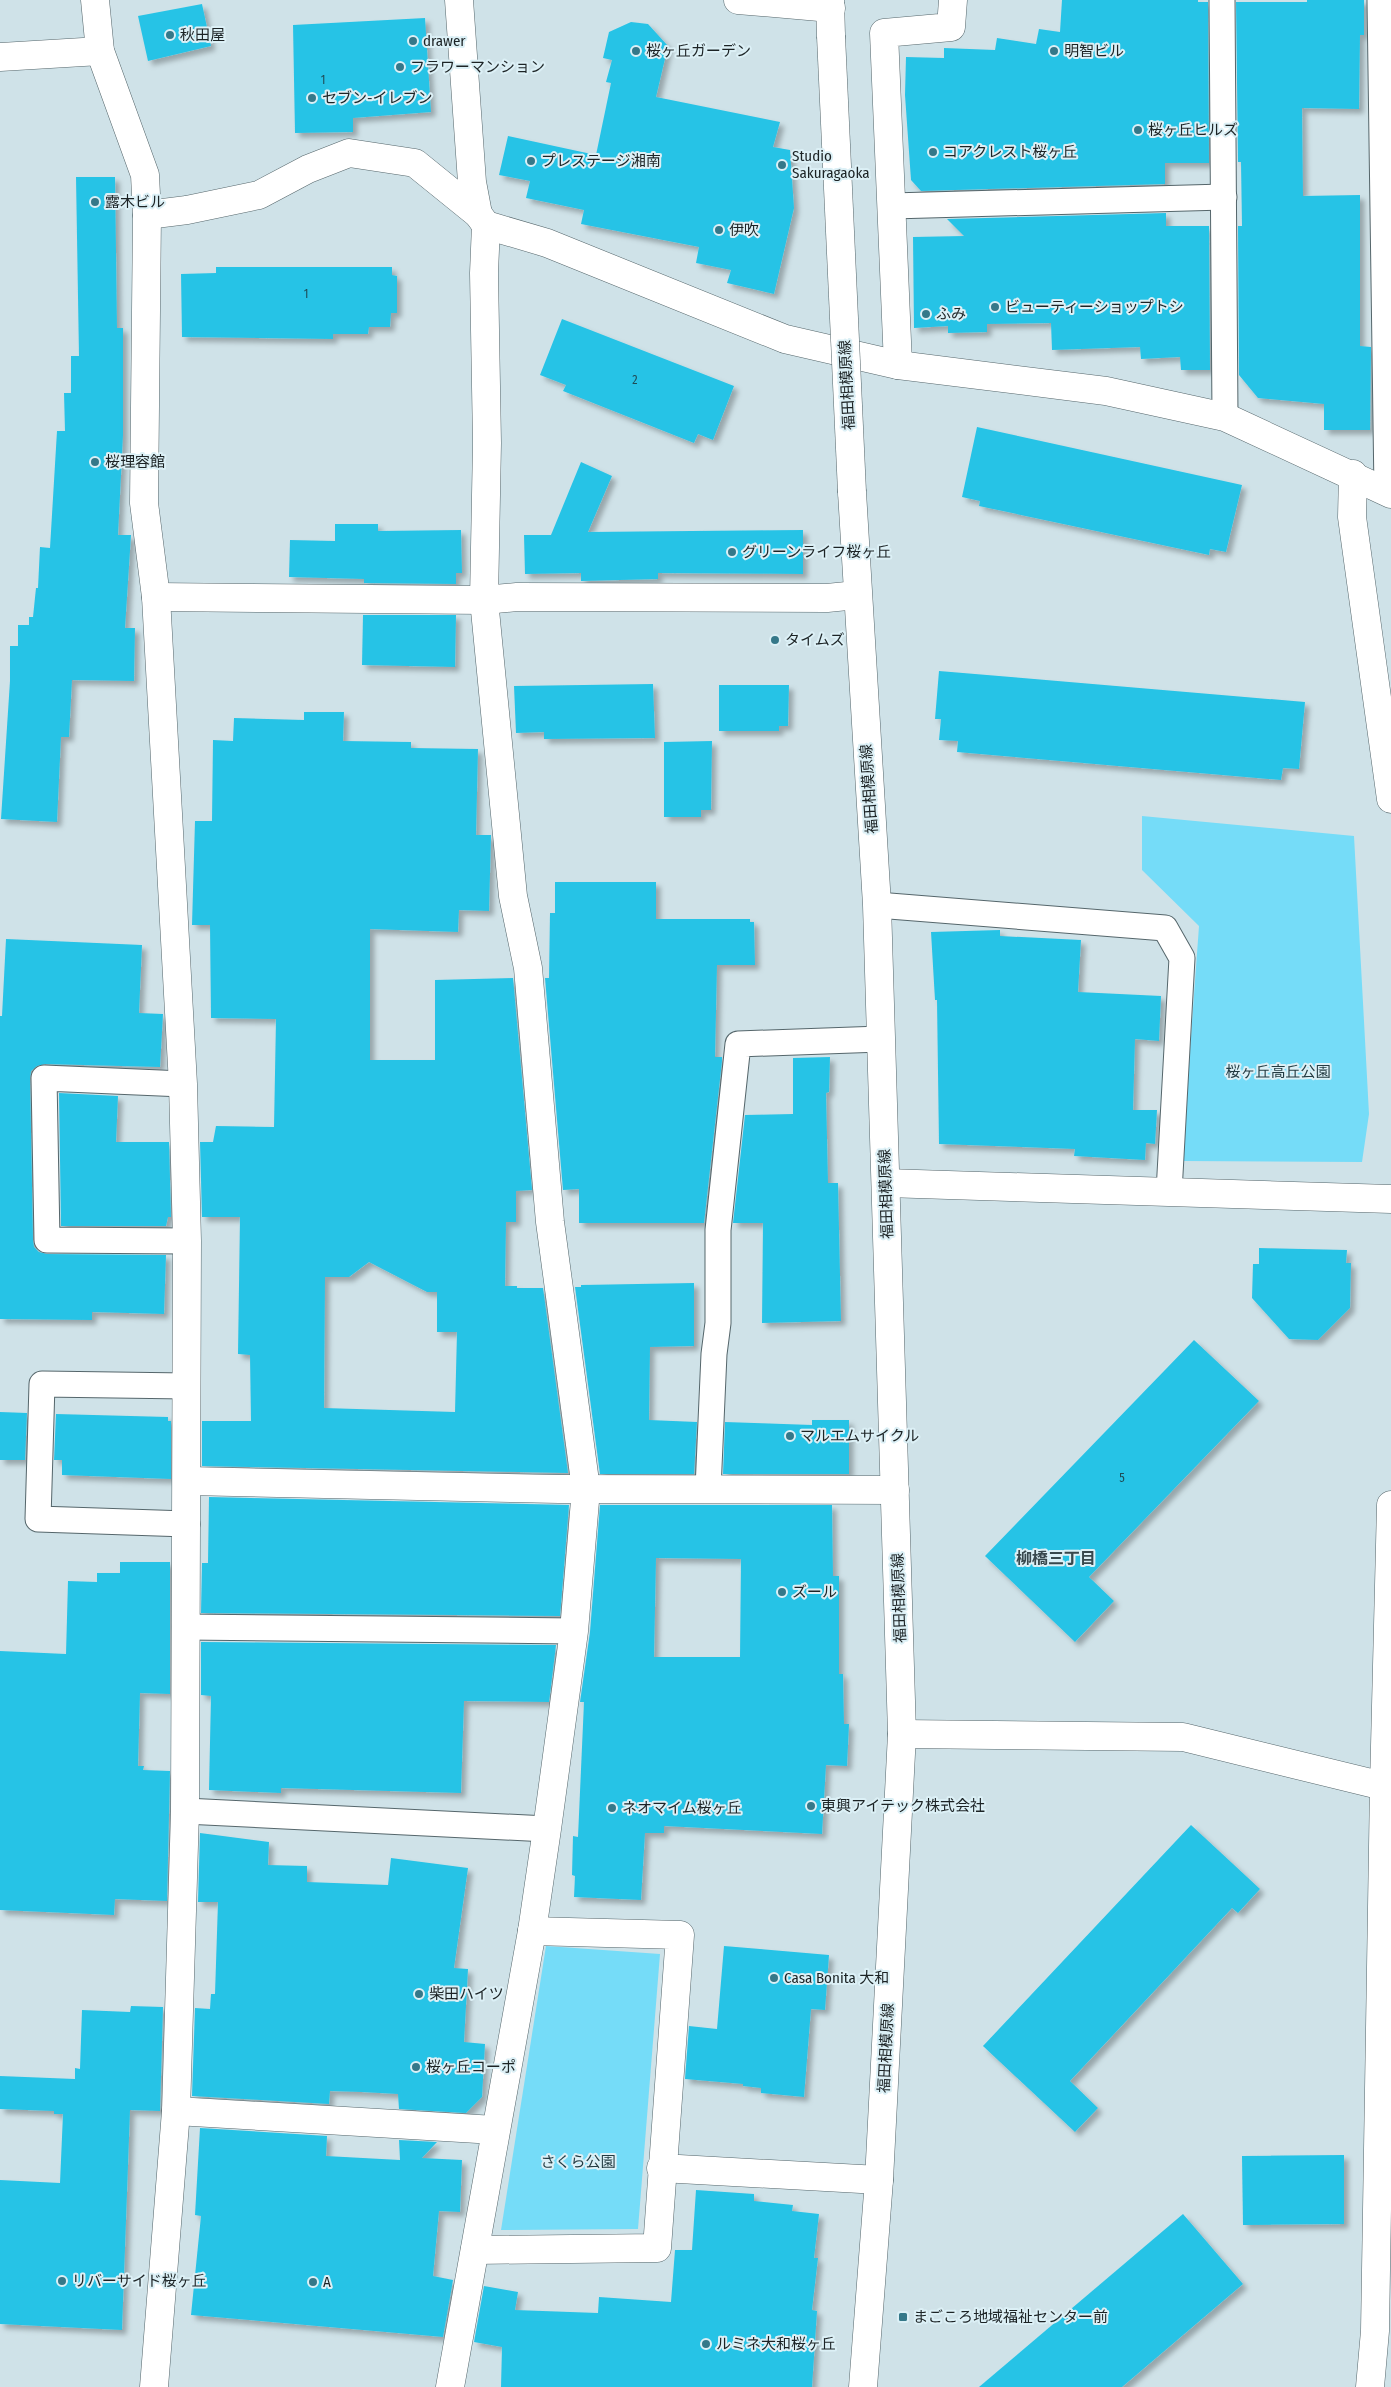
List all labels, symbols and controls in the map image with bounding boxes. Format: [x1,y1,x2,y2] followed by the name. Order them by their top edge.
[180,26,225,44] place label: 秋田屋
[164,29,176,41] marker: 秋田屋
[423,32,466,50] place label: drawer
[407,35,419,47] marker: drawer
[646,42,751,60] place label: 桜ヶ丘ガーデン
[1064,42,1124,60] place label: 明智ビル
[630,45,642,57] marker: 桜ヶ丘ガーデン
[1048,45,1060,57] marker: 明智ビル
[410,58,545,76] place label: フラワーマンション
[394,61,406,73] marker: フラワーマンション
[321,73,325,87] house number: 1
[322,89,433,107] place label: セブン-イレブン
[306,92,318,104] marker: セブン-イレブン
[1148,121,1238,139] place label: 桜ヶ丘ヒルズ
[1132,124,1144,136] marker: 桜ヶ丘ヒルズ
[943,143,1077,161] place label: コアクレスト桜ヶ丘
[927,146,939,158] marker: コアクレスト桜ヶ丘
[792,147,870,182] place label: Studio Sakuragaoka
[541,152,661,170] place label: プレステージ湘南
[525,155,537,167] marker: プレステージ湘南
[776,159,788,171] marker: Studio Sakuragaoka
[105,193,165,211] place label: 露木ビル
[89,196,101,208] marker: 露木ビル
[729,221,759,239] place label: 伊吹
[713,224,725,236] marker: 伊吹
[304,287,308,301] house number: 1
[1005,298,1184,316] place label: ビューティーショップトシ
[989,301,1001,313] marker: ビューティーショップトシ
[936,305,966,323] place label: ふみ
[920,308,932,320] marker: ふみ
[836,340,858,430] street label: 福田相模原線
[632,373,638,387] house number: 2
[105,453,165,471] place label: 桜理容館
[89,456,101,468] marker: 桜理容館
[742,543,891,561] place label: グリーンライフ桜ヶ丘
[726,546,738,558] marker: グリーンライフ桜ヶ丘
[785,631,845,649] place label: タイムズ
[769,634,781,646] marker: タイムズ
[857,743,881,835] street label: 福田相模原線
[1225,1063,1331,1081] park label: 桜ヶ丘高丘公園
[875,1149,897,1239] street label: 福田相模原線
[800,1427,919,1445] place label: マルエムサイクル
[784,1430,796,1442] marker: マルエムサイクル
[1119,1471,1125,1485] house number: 5
[1016,1549,1096,1568] district label: 柳橋三丁目
[888,1553,910,1643] street label: 福田相模原線
[792,1583,837,1601] place label: ズール
[776,1586,788,1598] marker: ズール
[821,1797,985,1815] place label: 東興アイテック株式会社
[622,1799,742,1817] place label: ネオマイム桜ヶ丘
[805,1800,817,1812] marker: 東興アイテック株式会社
[606,1802,618,1814] marker: ネオマイム桜ヶ丘
[784,1969,889,1987] place label: Casa Bonita 大和
[768,1972,780,1984] marker: Casa Bonita 大和
[429,1985,504,2003] place label: 柴田ハイツ
[413,1988,425,2000] marker: 柴田ハイツ
[875,2003,897,2093] street label: 福田相模原線
[426,2058,516,2076] place label: 桜ヶ丘コーポ
[410,2061,422,2073] marker: 桜ヶ丘コーポ
[540,2153,616,2171] park label: さくら公園
[72,2272,207,2290] place label: リバーサイド桜ヶ丘
[323,2273,331,2291] place label: A
[56,2275,68,2287] marker: リバーサイド桜ヶ丘
[307,2276,319,2288] marker: A
[913,2308,1108,2326] place label: まごころ地域福祉センター前
[897,2311,909,2323] marker: まごころ地域福祉センター前
[716,2335,836,2353] place label: ルミネ大和桜ヶ丘
[700,2338,712,2350] marker: ルミネ大和桜ヶ丘

